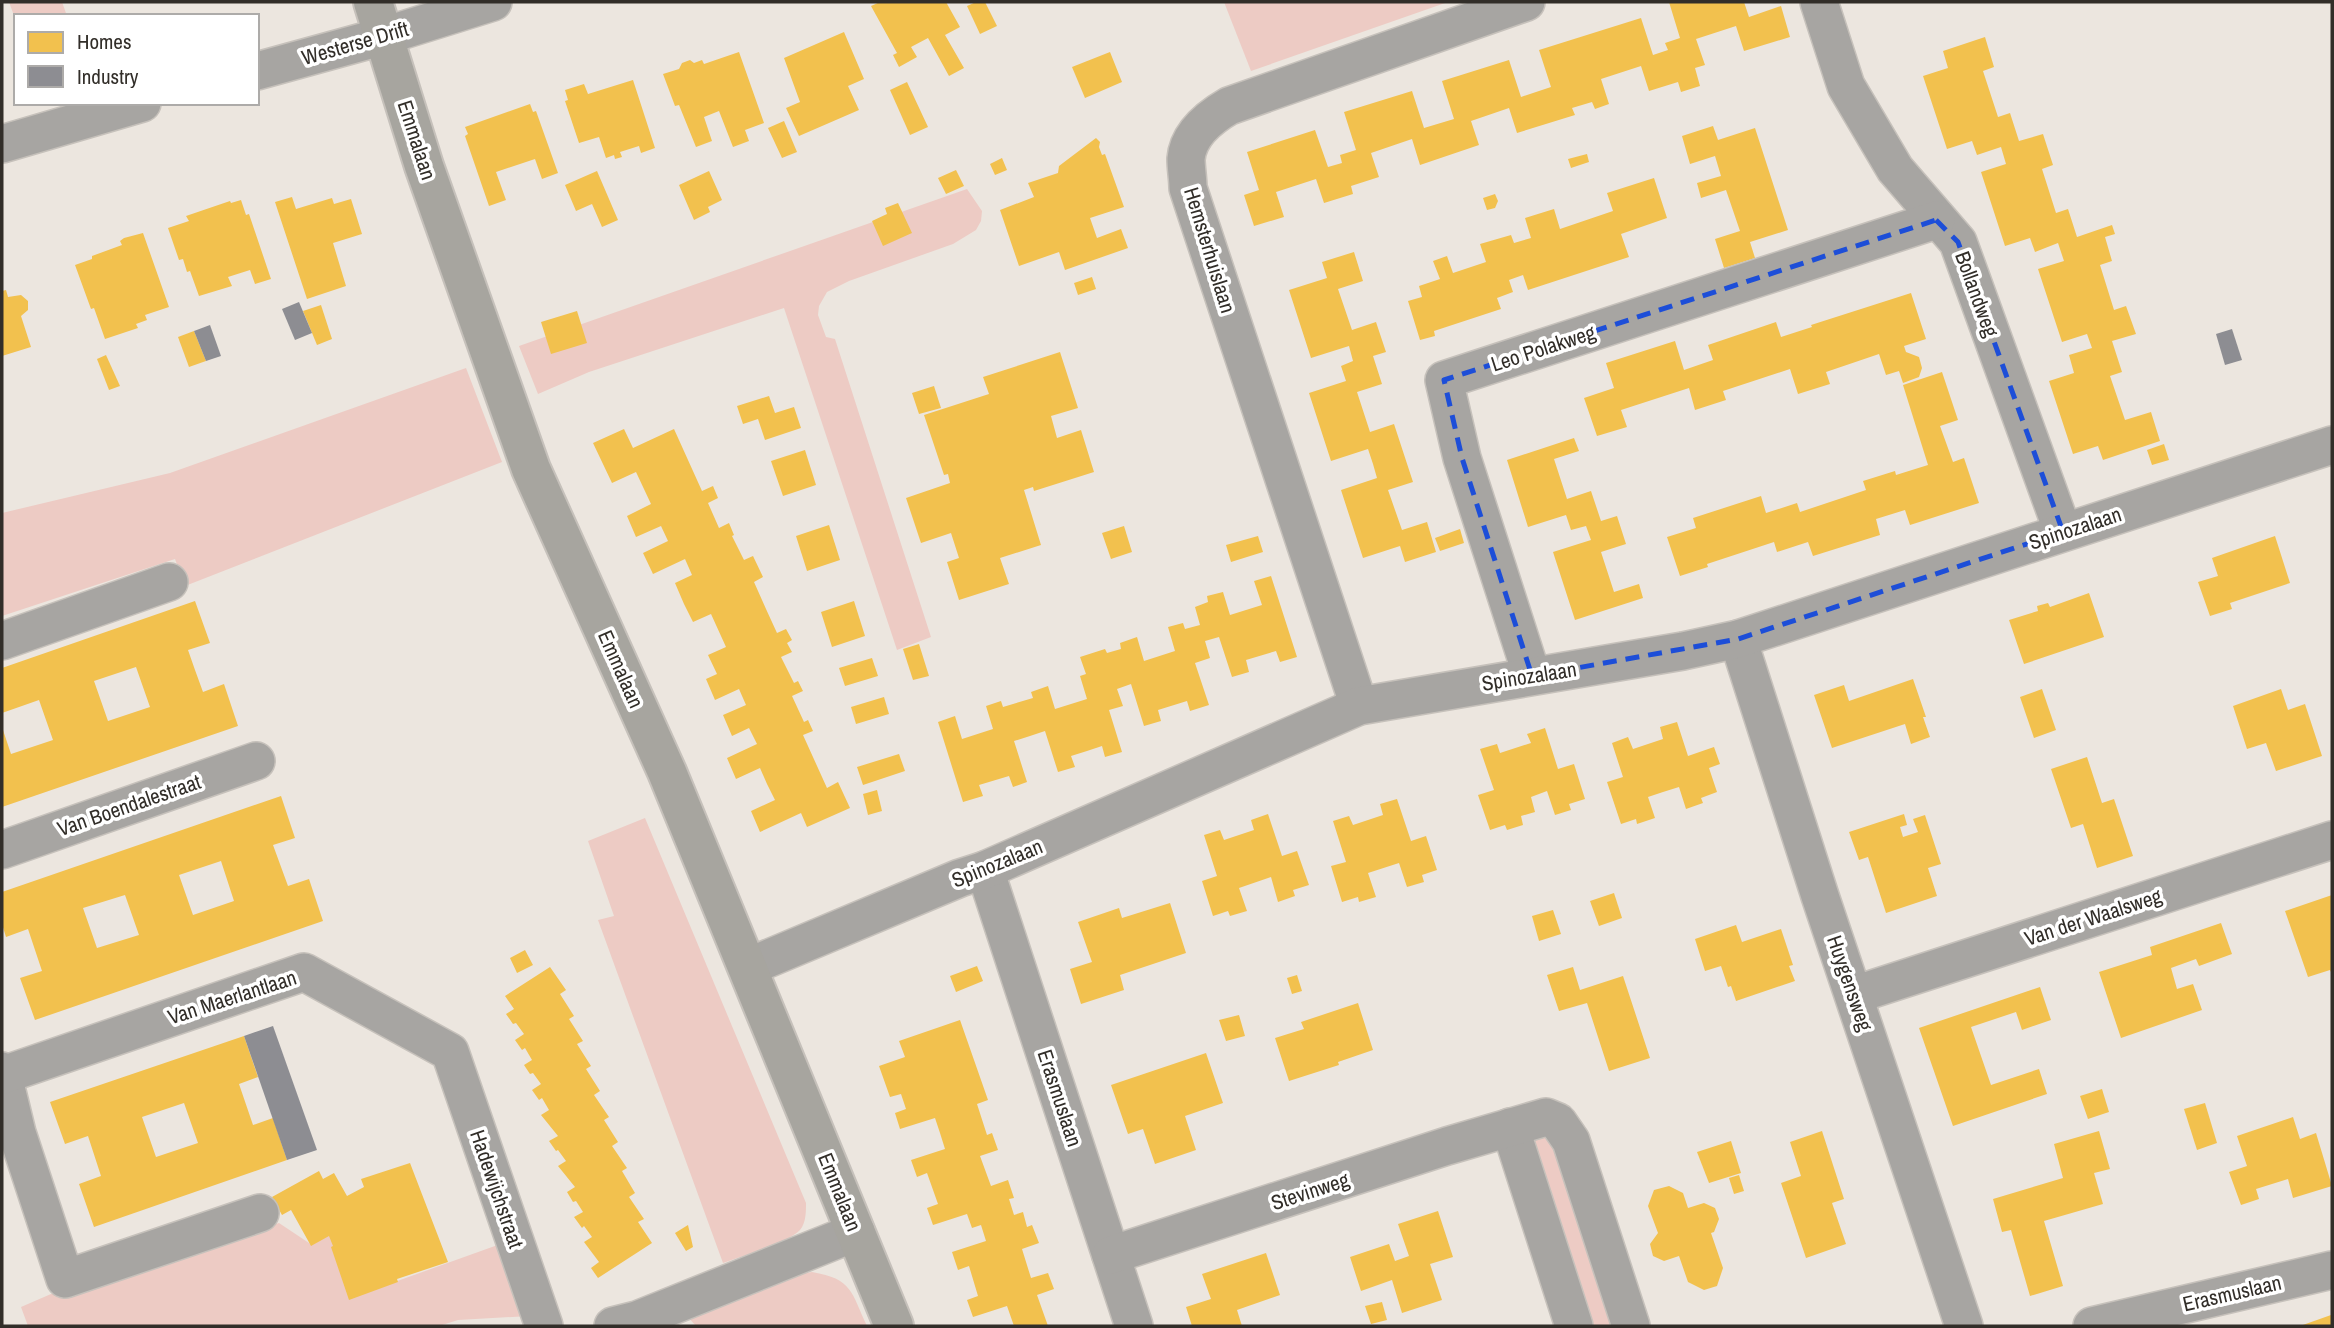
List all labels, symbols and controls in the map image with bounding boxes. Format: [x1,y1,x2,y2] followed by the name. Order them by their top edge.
[14,14,259,105] legend
[298,14,412,72] street label: Westerse Drift
[77,27,132,56] text: Homes
[77,62,139,91] text: Industry
[390,96,444,184] street label: Emmalaan
[1177,184,1243,316] street label: Hemsterhuislaan
[1948,247,2006,341] street label: Bollandweg
[1487,317,1599,379] street label: Leo Polakweg
[2025,499,2125,557] street label: Spinozalaan
[591,626,651,712] street label: Emmalaan
[1479,654,1579,698] street label: Spinozalaan
[53,767,205,843] street label: Van Boendalestraat
[947,832,1047,894] street label: Spinozalaan
[2021,881,2166,953] street label: Van der Waalsweg
[1820,931,1880,1035] street label: Huygensweg
[164,963,300,1031] street label: Van Maerlantlaan
[1031,1046,1089,1150] street label: Erasmuslaan
[463,1126,531,1252] street label: Hadewijchstraat
[811,1148,869,1236] street label: Emmalaan
[1267,1165,1353,1217] street label: Stevinweg
[2180,1268,2284,1318] street label: Erasmuslaan

